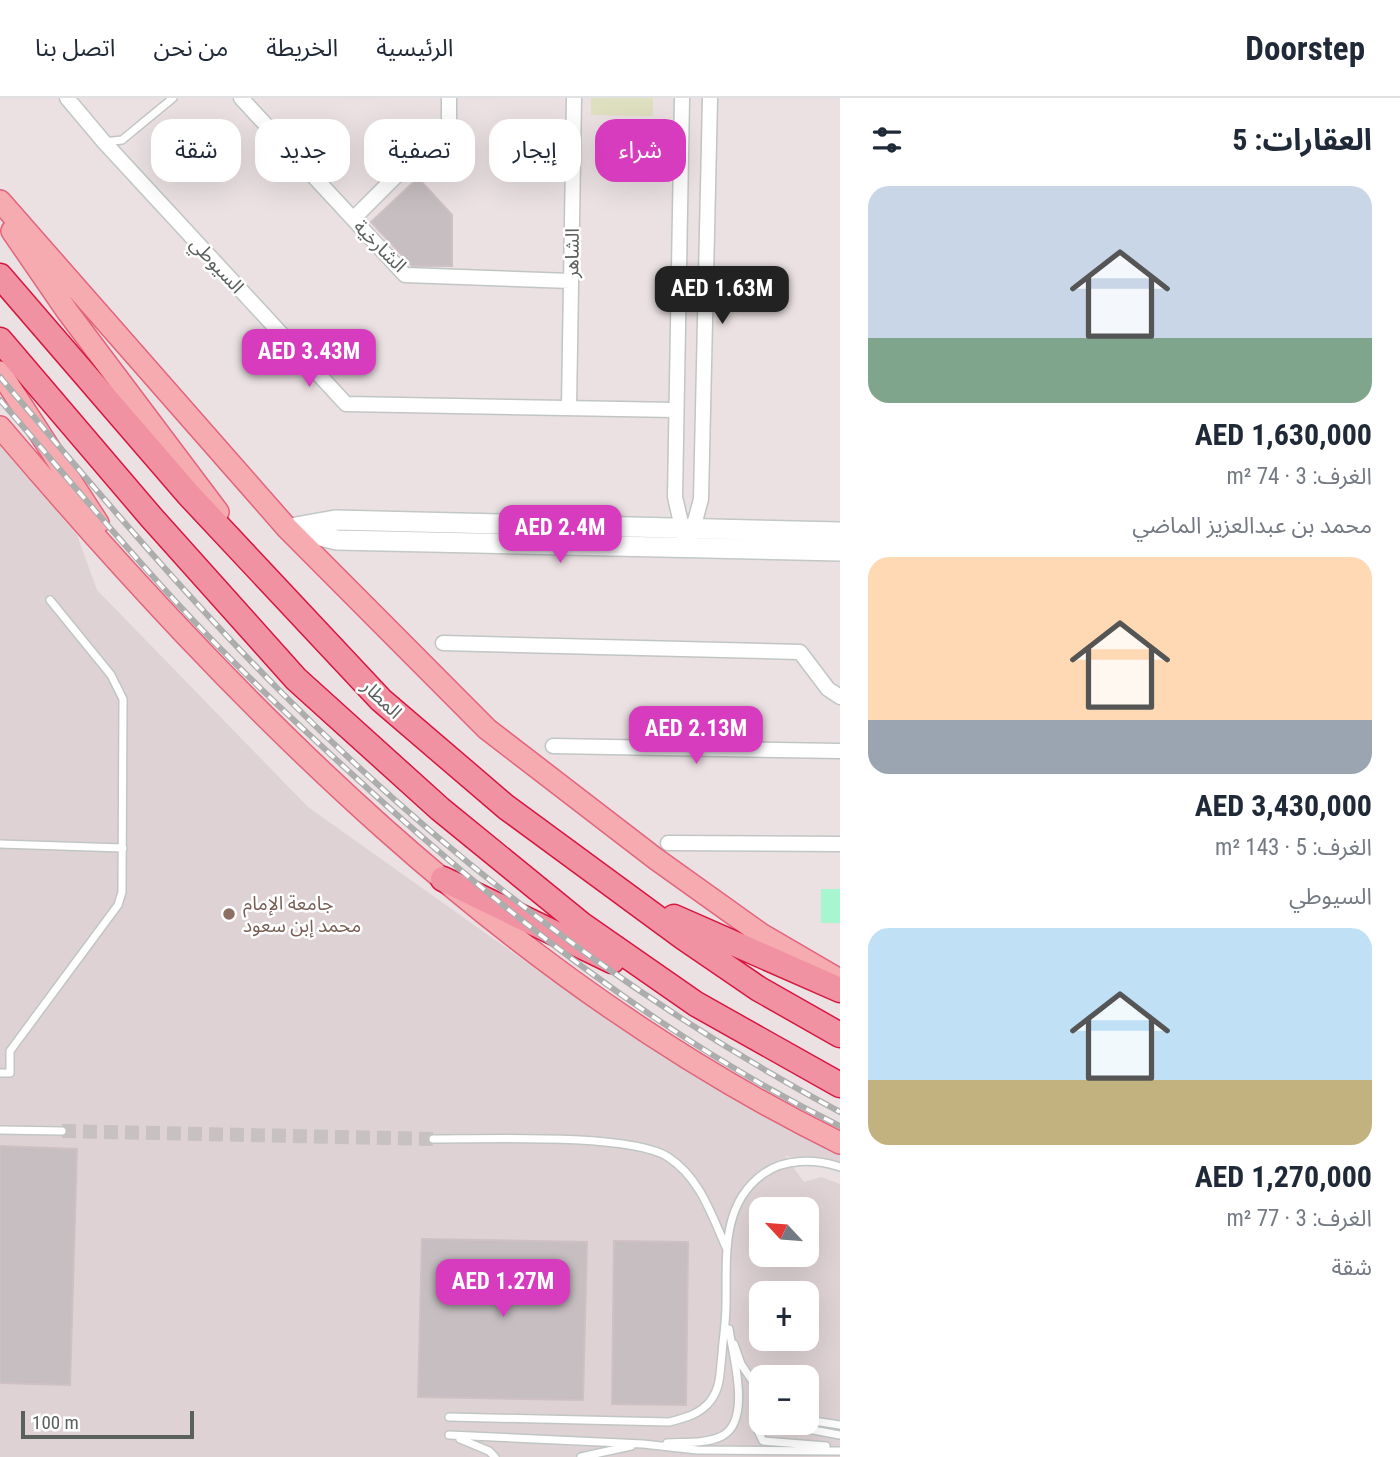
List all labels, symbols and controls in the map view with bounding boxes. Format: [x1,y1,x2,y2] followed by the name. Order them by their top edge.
[1245,29,1365,68] text: Doorstep
[35,34,115,62] text: اتصل بنا
[153,34,228,62] text: من نحن
[266,34,338,62] text: الخريطة
[376,34,453,62] text: الرئيسية
[151,119,241,182] chip: شقة
[255,119,350,182] chip: جديد
[364,119,475,182] chip: تصفية
[489,119,581,182] chip: إيجار
[595,119,686,182] chip: شراء
[868,121,906,159] icon: filters
[1232,122,1372,157] text: العقارات: 5
[349,215,411,277] street label: الشارخية
[560,228,584,279] street label: الشاهر
[1057,231,1183,357] icon: home
[183,232,249,300] street label: السيوطي
[642,266,802,326] pin: AED 1.63M
[671,275,773,302] text: AED 1.63M
[229,330,389,389] pin: AED 3.43M
[258,338,360,365] text: AED 3.43M
[1195,417,1372,452] text: AED 1,630,000
[1226,463,1372,490] text: الغرف: 3 · 74 m²
[488,505,632,565] pin: AED 2.4M
[1132,512,1372,539] text: محمد بن عبدالعزيز الماضي
[515,514,605,541] text: AED 2.4M
[1057,602,1183,728] icon: home
[357,674,407,723] street label: المطار
[616,706,776,766] pin: AED 2.13M
[645,715,747,742] text: AED 2.13M
[1195,788,1372,823] text: AED 3,430,000
[1215,834,1372,861] text: الغرف: 5 · 143 m²
[1289,883,1372,910] text: السيوطي
[243,892,361,938] place label: جامعة الإمام محمد إبن سعود
[221,906,237,922] marker: جامعة الإمام محمد إبن سعود
[1057,973,1183,1099] icon: home
[1195,1159,1372,1194] text: AED 1,270,000
[749,1197,819,1267] north arrow
[749,1197,819,1435] map controls
[1226,1205,1372,1232] text: الغرف: 3 · 77 m²
[1331,1254,1372,1281] text: شقة
[423,1260,583,1319] pin: AED 1.27M
[452,1268,554,1295] text: AED 1.27M
[749,1281,819,1351] button: +
[749,1365,819,1435] button: −
[21,1408,194,1440] scale bar
[32,1411,79,1434] text: 100 m

